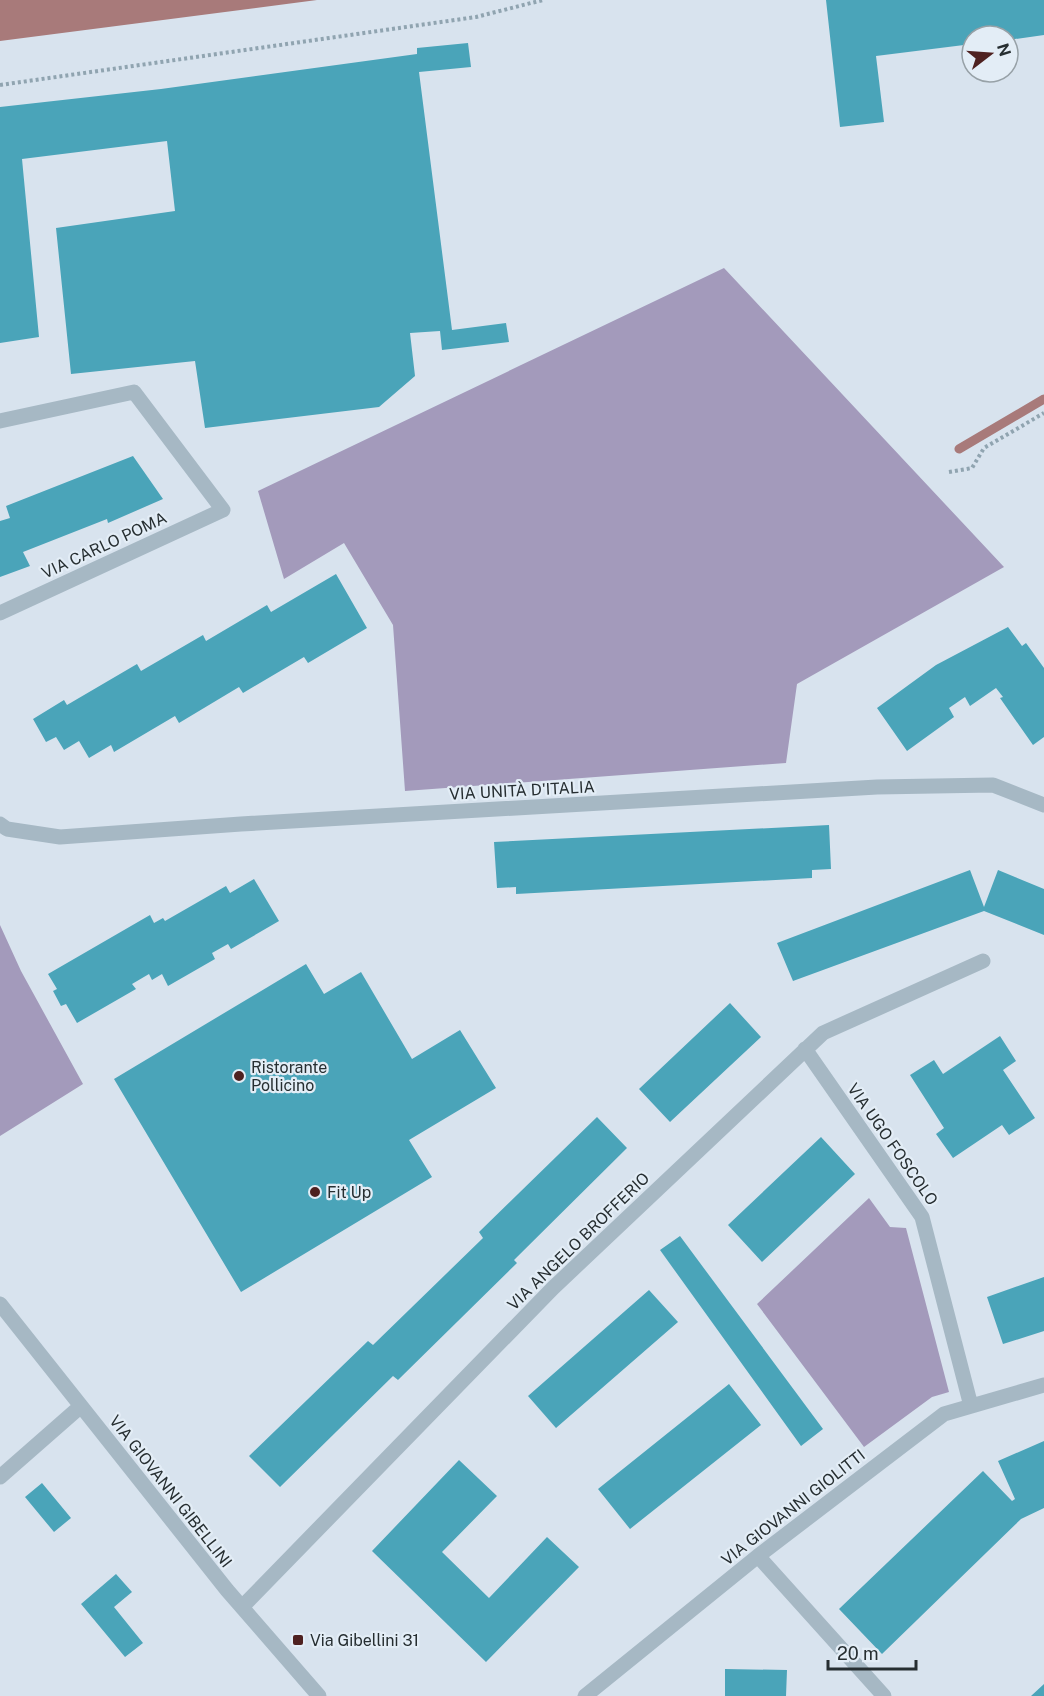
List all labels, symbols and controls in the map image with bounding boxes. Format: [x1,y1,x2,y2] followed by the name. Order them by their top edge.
[960,24,1020,84] north arrow
[993,41,1015,59] text: N
[39,508,170,583] street label: VIA CARLO POMA
[449,776,595,804] street label: VIA UNITÀ D'ITALIA
[251,1058,327,1095] place label: Ristorante Pollicino
[232,1069,246,1083] marker: Ristorante Pollicino
[843,1080,942,1209] street label: VIA UGO FOSCOLO
[504,1169,653,1314] street label: VIA ANGELO BROFFERIO
[327,1183,371,1202] place label: Fit Up
[308,1185,322,1199] marker: Fit Up
[105,1411,236,1571] street label: VIA GIOVANNI GIBELLINI
[718,1445,869,1569] street label: VIA GIOVANNI GIOLITTI
[310,1631,419,1650] place label: Via Gibellini 31
[291,1633,305,1647] marker: Via Gibellini 31
[828,1633,916,1671] scale bar
[837,1643,879,1664] text: 20 m

